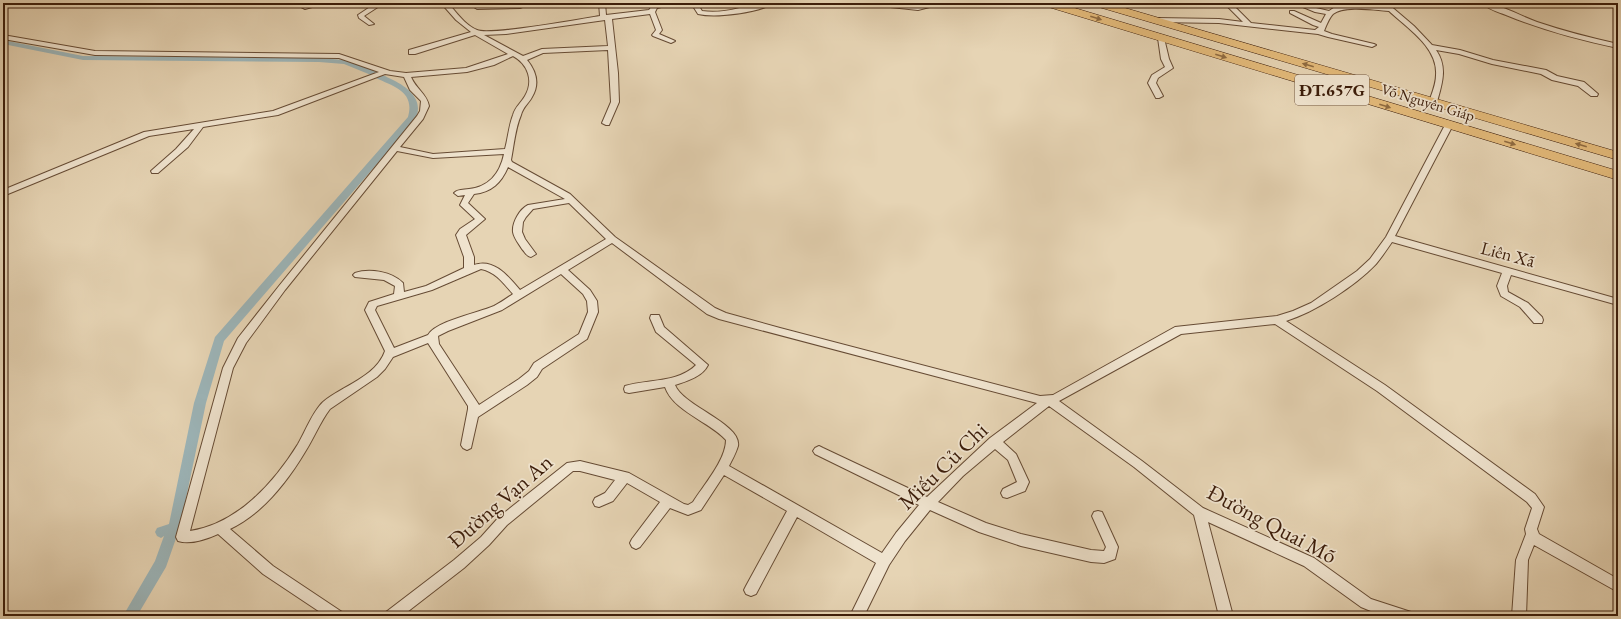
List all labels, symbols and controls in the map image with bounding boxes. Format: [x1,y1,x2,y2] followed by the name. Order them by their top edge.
[1091,15,1103,21] one-way arrow
[1215,53,1227,59] one-way arrow
[1302,62,1314,68] one-way arrow
[1295,75,1369,105] road number: ĐT.657G
[1379,79,1477,125] street label: Võ Nguyên Giáp
[1380,103,1392,109] one-way arrow
[1504,140,1516,146] one-way arrow
[1574,142,1586,148] one-way arrow
[1478,236,1538,272] street label: Liên Xã
[892,416,994,516] street label: Miếu Củ Chi
[441,447,559,555] street label: Đường Vạn An
[1202,478,1342,570] street label: Đường Quai Mõ

